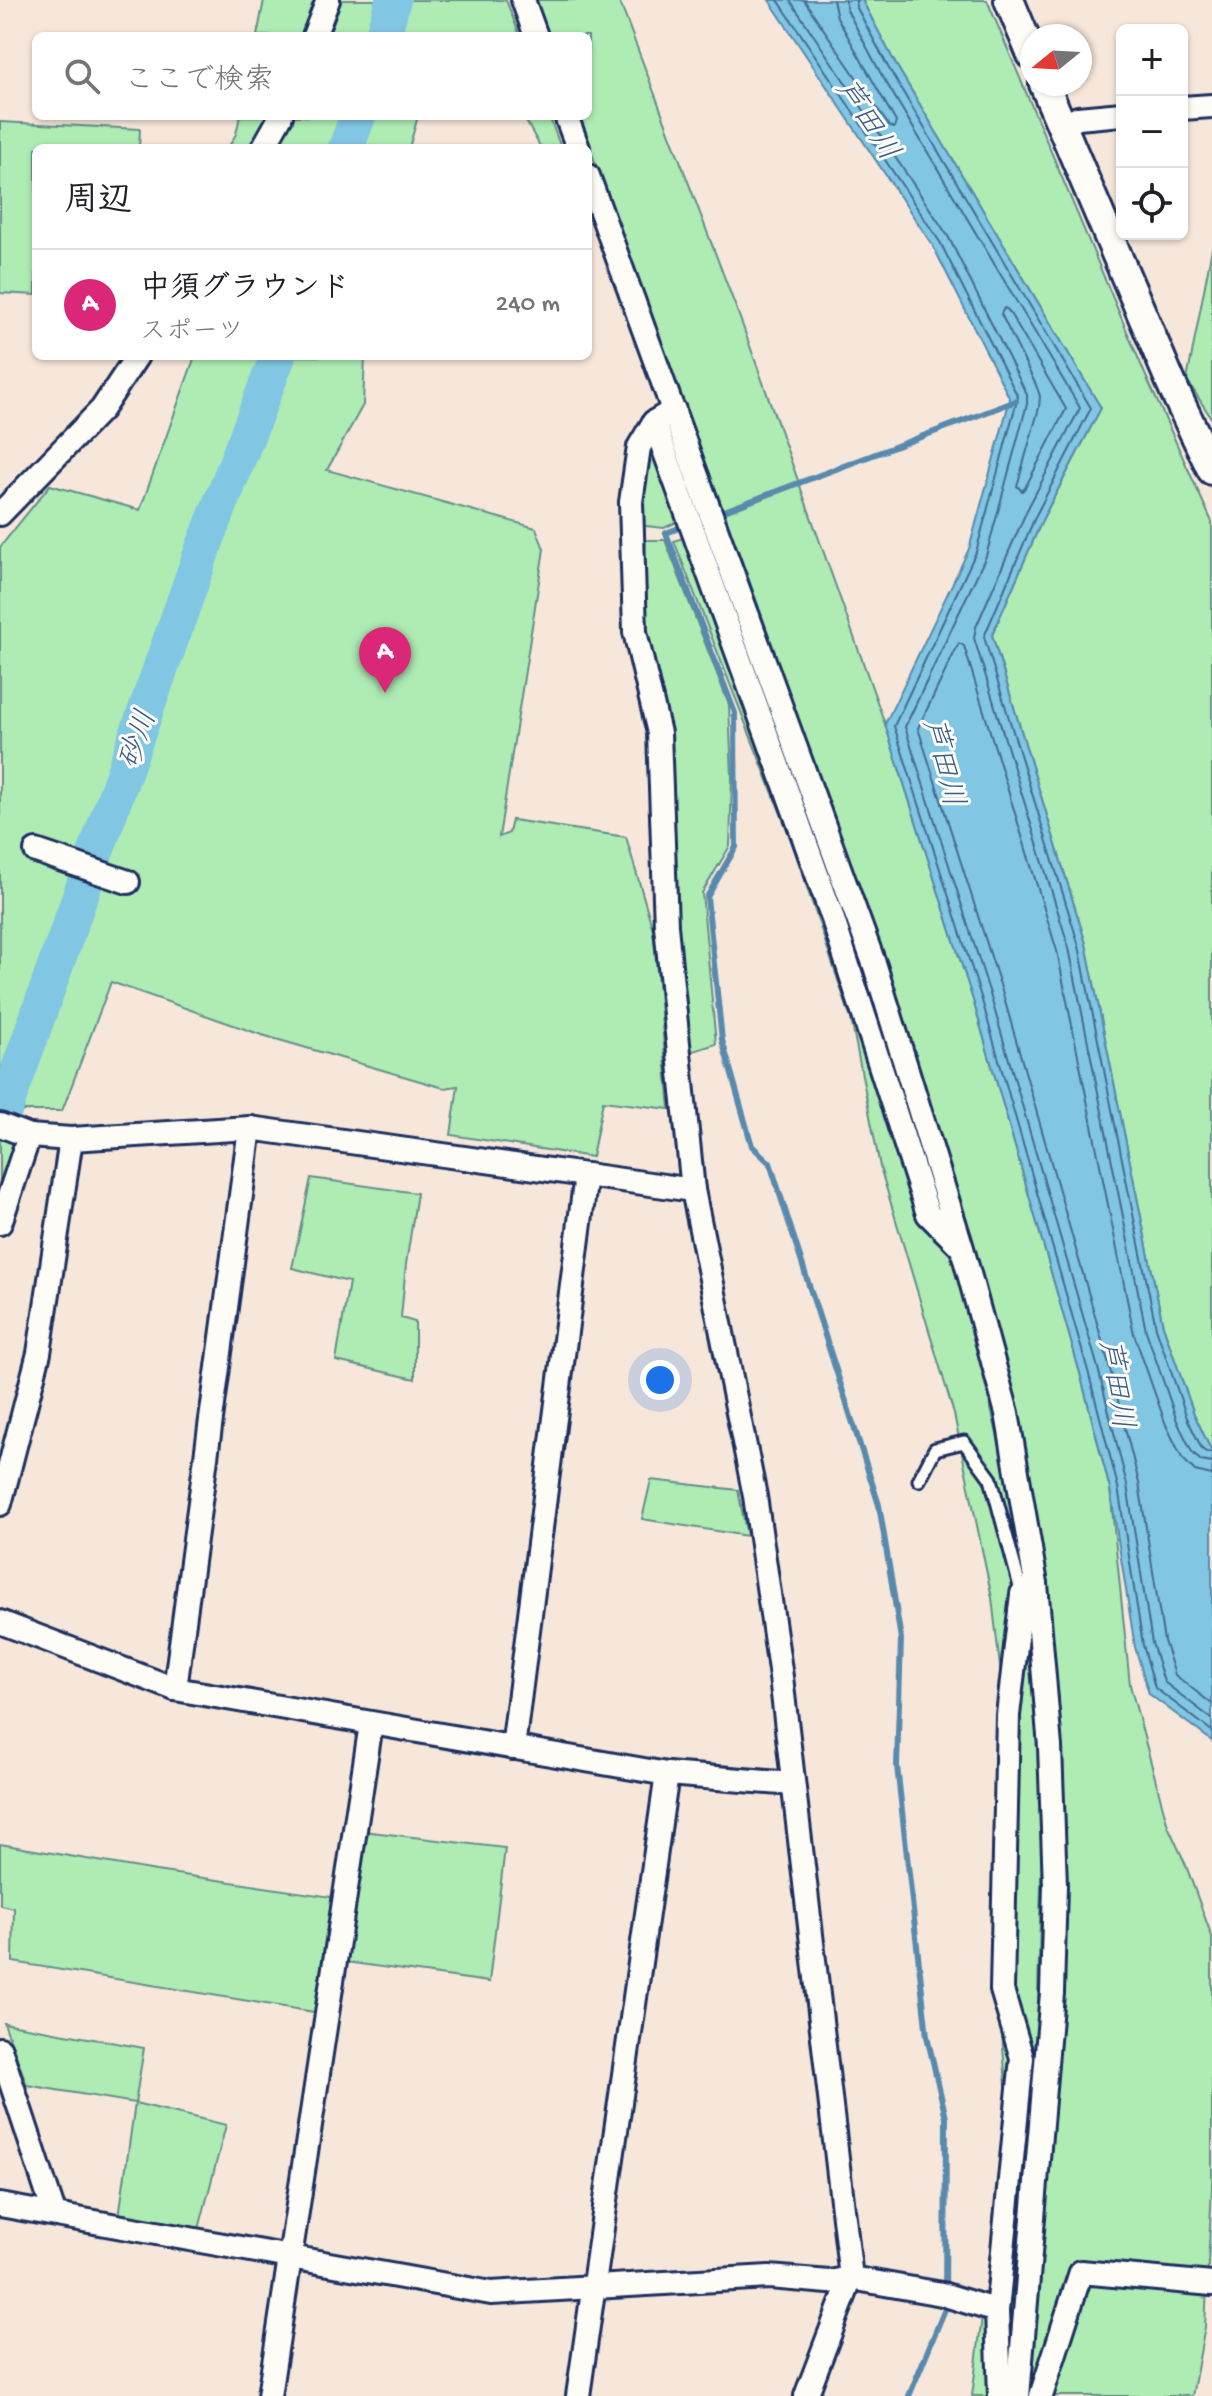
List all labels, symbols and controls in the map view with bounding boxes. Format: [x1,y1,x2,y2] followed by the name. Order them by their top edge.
[1020,24,1092,96] north arrow
[1116,24,1188,240] map controls
[1116,24,1188,96] button: +
[32,32,592,120] search box
[60,54,104,98] icon: search
[124,65,274,100] text: ここで検索
[826,73,906,169] water label: 芦田川
[1116,96,1188,168] button: −
[1116,168,1188,240] button: locate
[64,183,132,223] text: 周辺
[140,273,350,308] text: 中須グラウンド
[82,290,98,321] text: A
[496,290,560,321] text: 240 m
[140,318,243,349] text: スポーツ
[359,627,411,693] pin: A
[112,706,167,775] water label: 砂川
[913,715,970,811] water label: 芦田川
[1089,1337,1140,1432] water label: 芦田川
[640,1360,680,1400] your location

